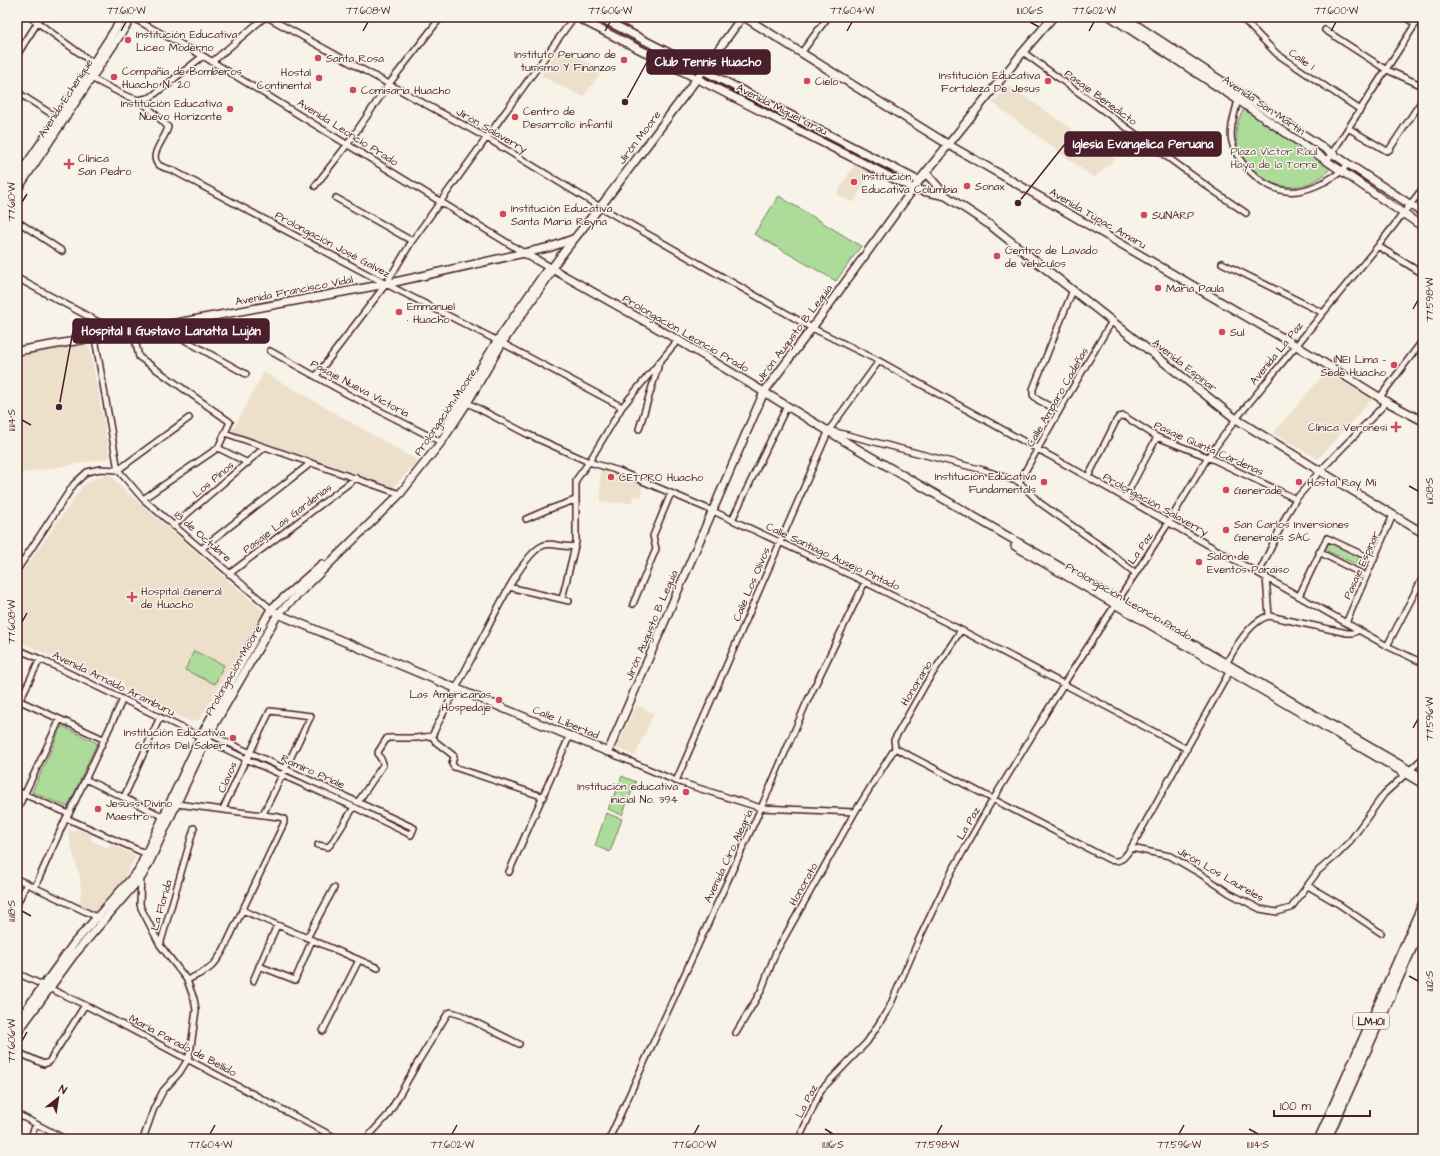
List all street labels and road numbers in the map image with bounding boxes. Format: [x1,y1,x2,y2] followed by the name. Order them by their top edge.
[1286,45,1318,74] street label: Calle 1
[34,56,96,140] street label: Avenida Echenique
[1061,66,1141,129] street label: Pasaje Benedicto
[1220,72,1308,139] street label: Avenida San Martín
[733,80,830,140] street label: Avenida Miguel Grau
[294,95,402,170] street label: Avenida Leoncio Prado
[453,104,530,158] street label: Jirón Salaverry
[614,108,664,167] street label: Jirón Moore
[1046,184,1149,253] street label: Avenida Túpac Amaru
[272,208,394,282] street label: Prolongación José Galvez
[234,272,354,309] street label: Avenida Francisco Vidal
[753,281,837,386] street label: Jirón Augusto B Leguia
[619,291,752,377] street label: Prolongación Leoncio Prado
[1246,318,1307,388] street label: Avenida La Paz
[1149,335,1220,395] street label: Avenida Espinar
[1023,344,1092,450] street label: Calle Amparo Cadeñas
[308,356,412,421] street label: Pasaje Nueva Victoria
[411,366,481,459] street label: Prolongación Moore
[1152,417,1267,480] street label: Pasaje Quinta Cárdenas
[189,457,238,501] street label: Los Pinos
[1100,469,1211,541] street label: Prolongación Salaverry
[240,480,335,557] street label: Pasaje Las Gardenias
[171,507,235,566] street label: 18 de Octubre
[763,519,903,595] street label: Calle Santiago Ausejo Pintado
[1124,529,1157,567] street label: La Paz
[1340,529,1383,602] street label: Pasaje Espinar
[729,544,774,624] street label: Calle Los Olivos
[1062,559,1195,645] street label: Prolongación Leoncio Prado
[621,567,683,683] street label: Jirón Augusto B Leguia
[201,622,266,719] street label: Prolongación Moore
[50,647,178,720] street label: Avenida Arnaldo Aramburu
[897,657,936,709] street label: Honorario
[530,702,602,743] street label: Calle Libertad
[279,751,347,792] street label: Ramiro Priale
[214,759,241,795] street label: Clavos
[953,804,984,842] street label: La Paz
[700,807,758,906] street label: Avenida Ciro Alegría
[1175,844,1267,906] street label: Jirón Los Laureles
[786,859,822,908] street label: Honorato
[147,878,176,932] street label: La Florida
[126,1011,240,1081] street label: María Parado de Bellido
[1353,1013,1389,1029] road number: LM-101
[792,1081,821,1121] street label: La Paz

